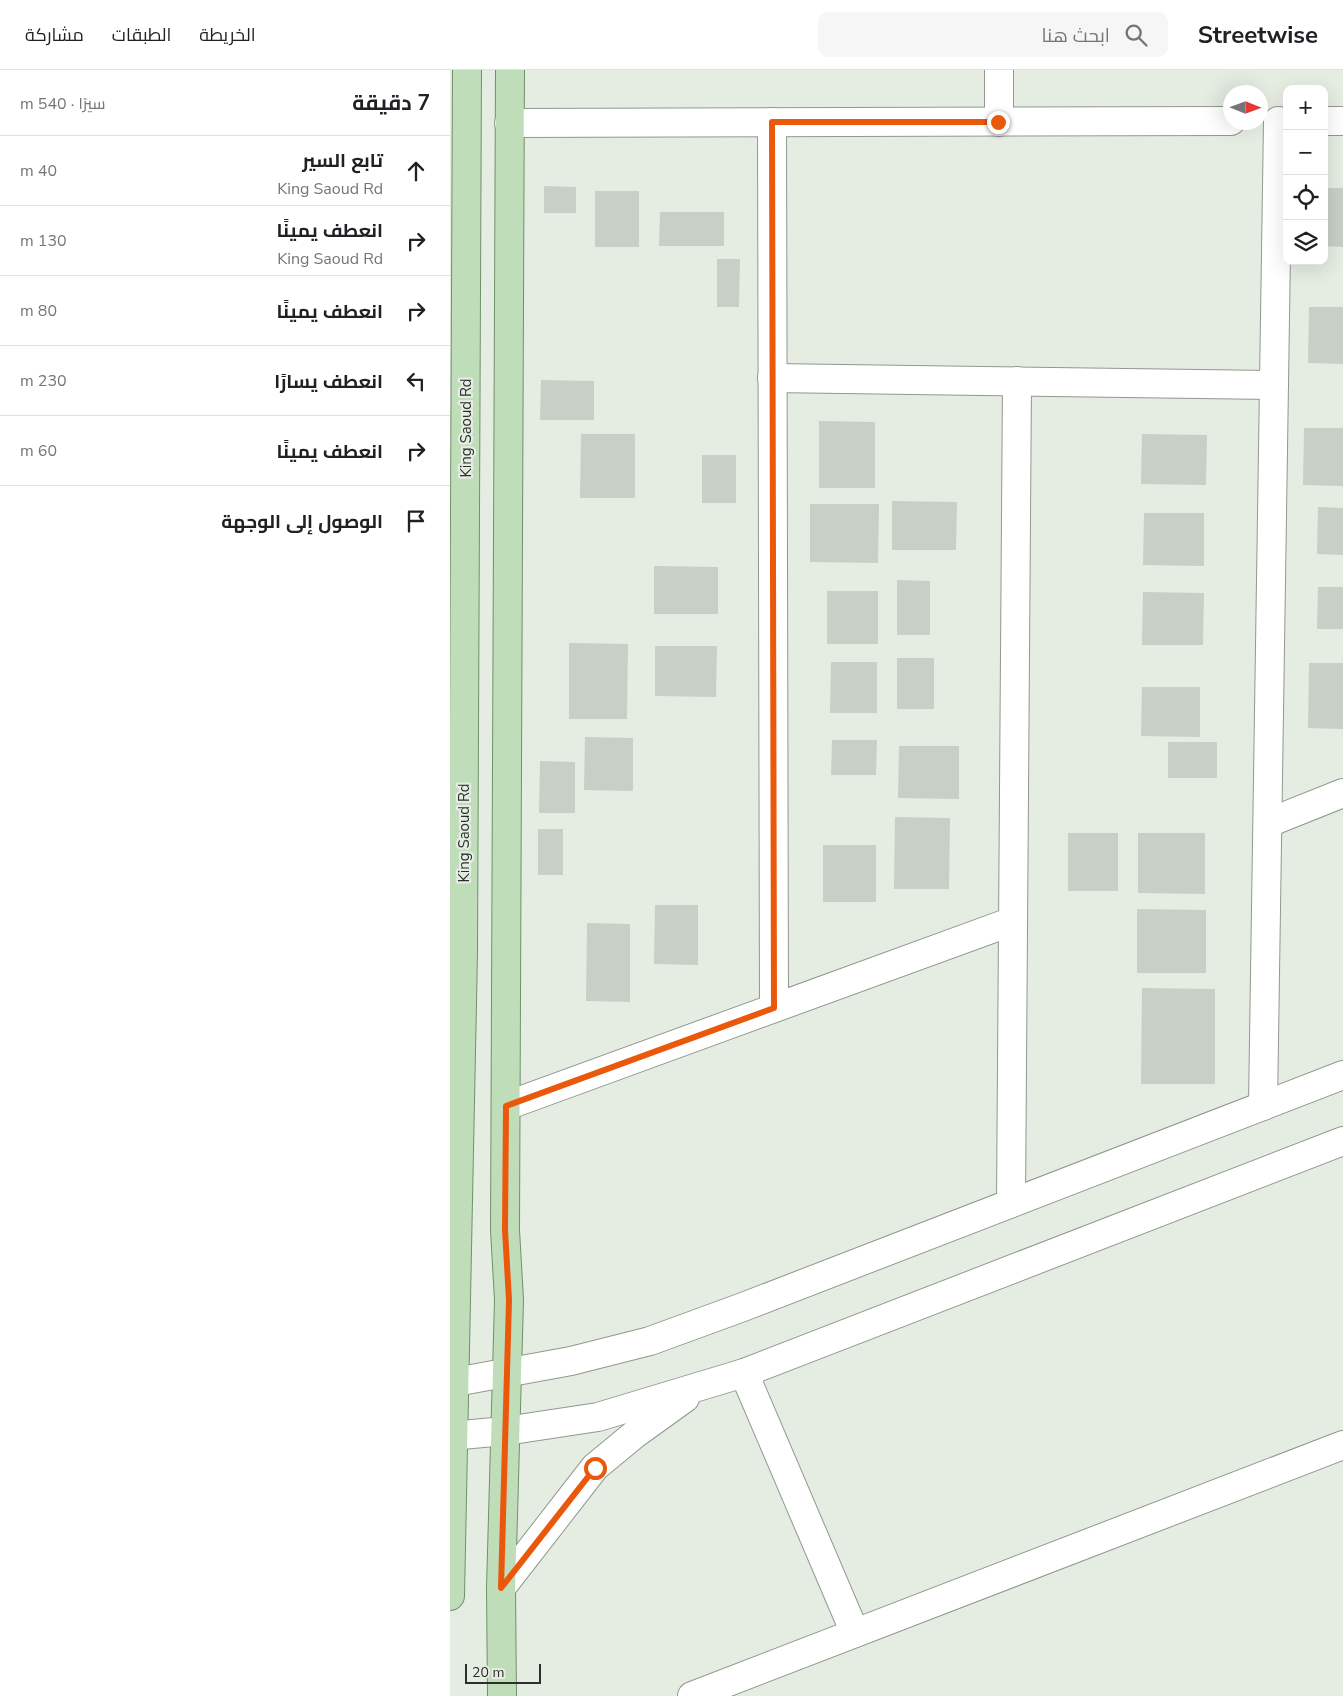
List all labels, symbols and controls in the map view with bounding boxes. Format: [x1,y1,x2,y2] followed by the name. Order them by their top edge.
[818,12,1168,57] search box
[1198,19,1318,51] text: Streetwise
[1122,21,1150,49] icon: search
[25,23,84,47] text: مشاركة
[112,23,171,47] text: الطبقات
[199,23,256,47] text: الخريطة
[1041,23,1110,49] text: ابحث هنا
[1223,85,1268,130] north arrow
[1283,85,1328,265] map controls
[1283,85,1328,130] button: +
[352,89,430,117] text: 7 دقيقة
[20,93,106,115] text: سيرًا · 540 m
[987,111,1010,134] route end
[1283,130,1328,175] button: −
[302,148,383,174] text: تابع السير
[402,157,430,185] icon: ahead
[20,160,57,182] text: 40 m
[1283,175,1328,220] button: locate
[277,178,383,200] text: King Saoud Rd
[277,218,383,244] text: انعطف يمينًا
[1283,220,1328,265] button: layers
[402,227,430,255] icon: right
[20,230,67,252] text: 130 m
[277,248,383,270] text: King Saoud Rd
[402,297,430,325] icon: right
[277,299,383,325] text: انعطف يمينًا
[20,300,57,322] text: 80 m
[402,367,430,395] icon: left
[274,369,383,395] text: انعطف يسارًا
[20,370,67,392] text: 230 m
[456,378,476,478] street label: King Saoud Rd
[402,437,430,465] icon: right
[277,439,383,465] text: انعطف يمينًا
[20,440,57,462] text: 60 m
[402,507,430,535] icon: arrive
[221,509,383,535] text: الوصول إلى الوجهة
[454,783,474,883] street label: King Saoud Rd
[584,1457,607,1480] route start
[465,1661,541,1684] scale bar
[472,1663,504,1682] text: 20 m

